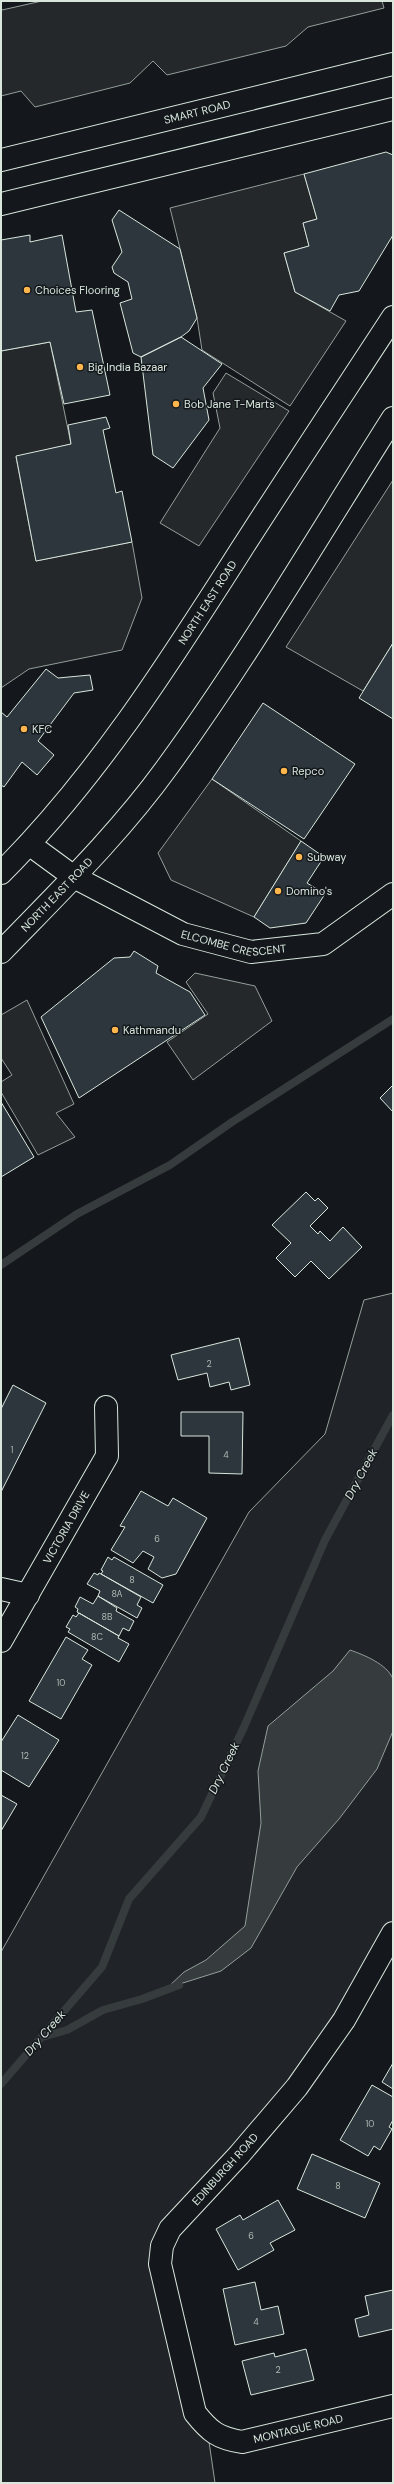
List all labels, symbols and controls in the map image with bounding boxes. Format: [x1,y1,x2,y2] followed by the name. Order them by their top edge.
[162,97,232,127] street label: SMART ROAD
[35,283,120,297] place label: Choices Flooring
[22,285,32,295] marker: Choices Flooring
[88,360,167,374] place label: Big India Bazaar
[75,362,85,372] marker: Big India Bazaar
[184,397,275,411] place label: Bob Jane T-Marts
[171,399,181,409] marker: Bob Jane T-Marts
[175,557,240,647] street label: NORTH EAST ROAD
[32,722,52,736] place label: KFC
[19,724,29,734] marker: KFC
[292,764,324,778] place label: Repco
[279,766,289,776] marker: Repco
[307,850,347,864] place label: Subway
[294,852,304,862] marker: Subway
[18,854,96,934] street label: NORTH EAST ROAD
[286,884,332,898] place label: Domino's
[273,886,283,896] marker: Domino's
[179,927,287,959] street label: ELCOMBE CRESCENT
[123,1023,181,1037] place label: Kathmandu
[110,1025,120,1035] marker: Kathmandu
[206,1358,212,1370] house number: 2
[11,1444,14,1456] house number: 1
[341,1445,382,1502] water label: Dry Creek
[223,1449,229,1461] house number: 4
[40,1488,92,1566] street label: VICTORIA DRIVE
[154,1533,160,1545] house number: 6
[129,1574,135,1586] house number: 8
[111,1588,123,1600] house number: 8A
[102,1611,112,1623] house number: 8B
[91,1631,104,1643] house number: 8C
[57,1677,65,1689] house number: 10
[205,1739,244,1796] water label: Dry Creek
[21,1750,29,1762] house number: 12
[21,2006,70,2059] water label: Dry Creek
[366,2118,374,2130] house number: 10
[189,2130,261,2208] street label: EDINBURGH ROAD
[335,2180,341,2192] house number: 8
[248,2230,254,2242] house number: 6
[253,2316,259,2328] house number: 4
[275,2364,281,2376] house number: 2
[252,2411,345,2446] street label: MONTAGUE ROAD

